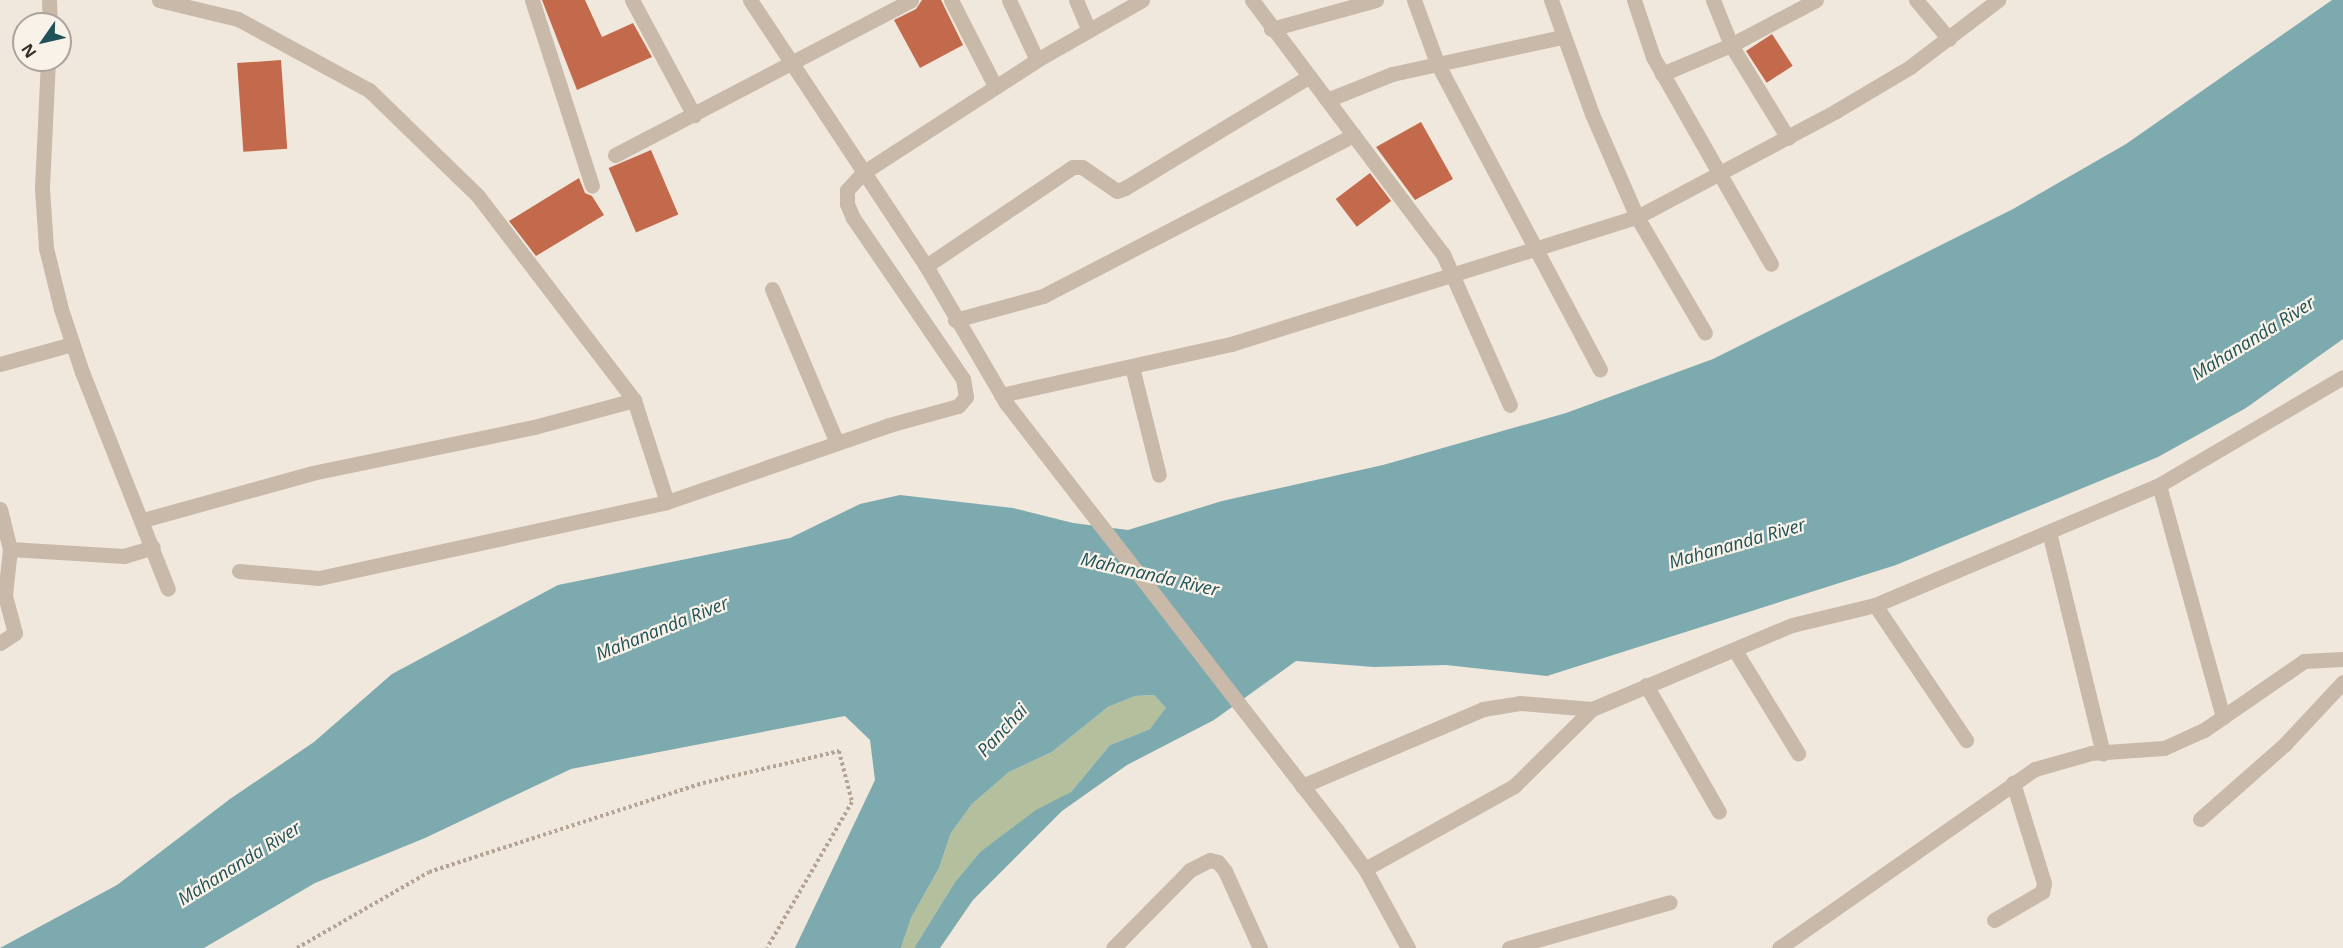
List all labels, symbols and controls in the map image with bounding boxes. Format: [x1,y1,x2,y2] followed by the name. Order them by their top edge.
[12,12,72,72] north arrow
[16,39,41,62] text: N
[2187,291,2319,385] water label: Mahananda River
[1666,513,1808,573] water label: Mahananda River
[1079,548,1221,600] water label: Mahananda River
[593,592,731,664] water label: Mahananda River
[972,699,1032,761] water label: Panchai
[173,816,305,910] water label: Mahananda River

